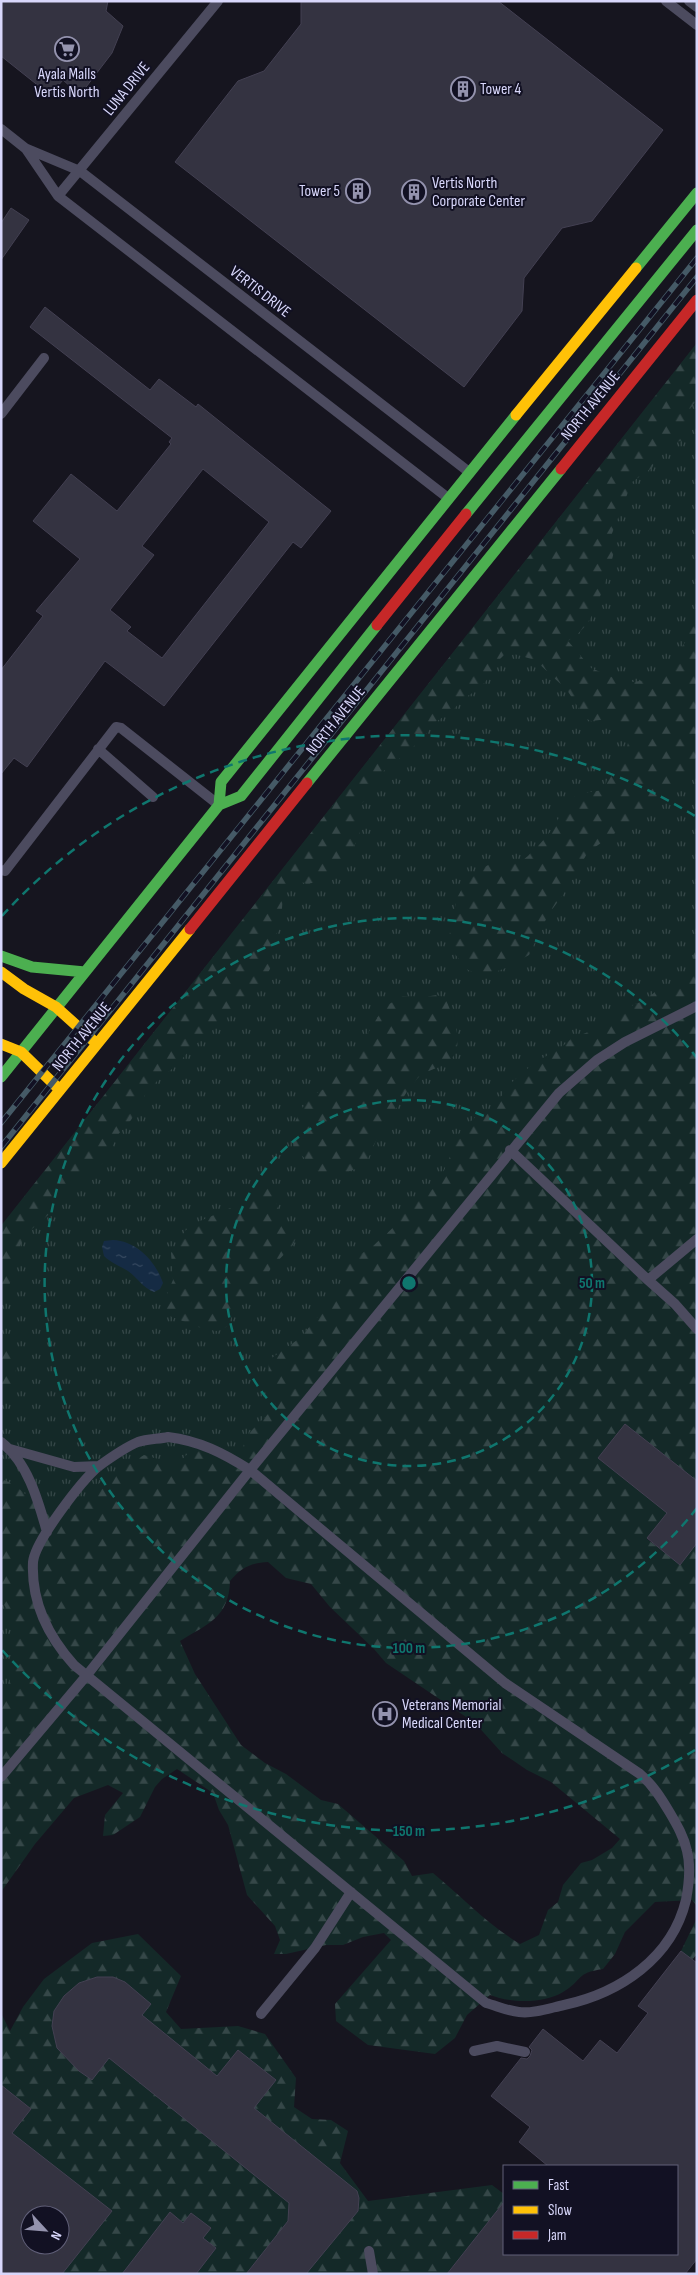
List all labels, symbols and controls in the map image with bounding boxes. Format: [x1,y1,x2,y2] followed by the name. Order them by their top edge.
[54,36,80,62] supermarket icon: Ayala Malls Vertis North
[100,58,154,120] street label: LUNA DRIVE
[34,65,100,102] place label: Ayala Malls Vertis North
[450,76,476,102] building icon: Tower 4
[480,80,521,99] place label: Tower 4
[432,174,526,211] place label: Vertis North Corporate Center
[345,178,371,204] building icon: Tower 5
[401,179,427,205] building icon: Vertis North Corporate Center
[299,182,340,201] place label: Tower 5
[226,262,294,322] street label: VERTIS DRIVE
[557,368,625,444] street label: NORTH AVENUE
[302,683,370,759] street label: NORTH AVENUE
[48,999,116,1075] street label: NORTH AVENUE
[400,1274,418,1292] centre of rings
[579,1274,605,1293] text: 50 m
[393,1639,425,1658] text: 100 m
[402,1696,501,1733] place label: Veterans Memorial Medical Center
[372,1701,398,1727] hospital icon: Veterans Memorial Medical Center
[393,1822,425,1841] text: 150 m
[503,2165,678,2255] legend
[548,2176,570,2195] text: Fast
[548,2201,572,2220] text: Slow
[20,2205,70,2255] north arrow
[547,2226,566,2245] text: Jam
[47,2228,66,2243] text: N

